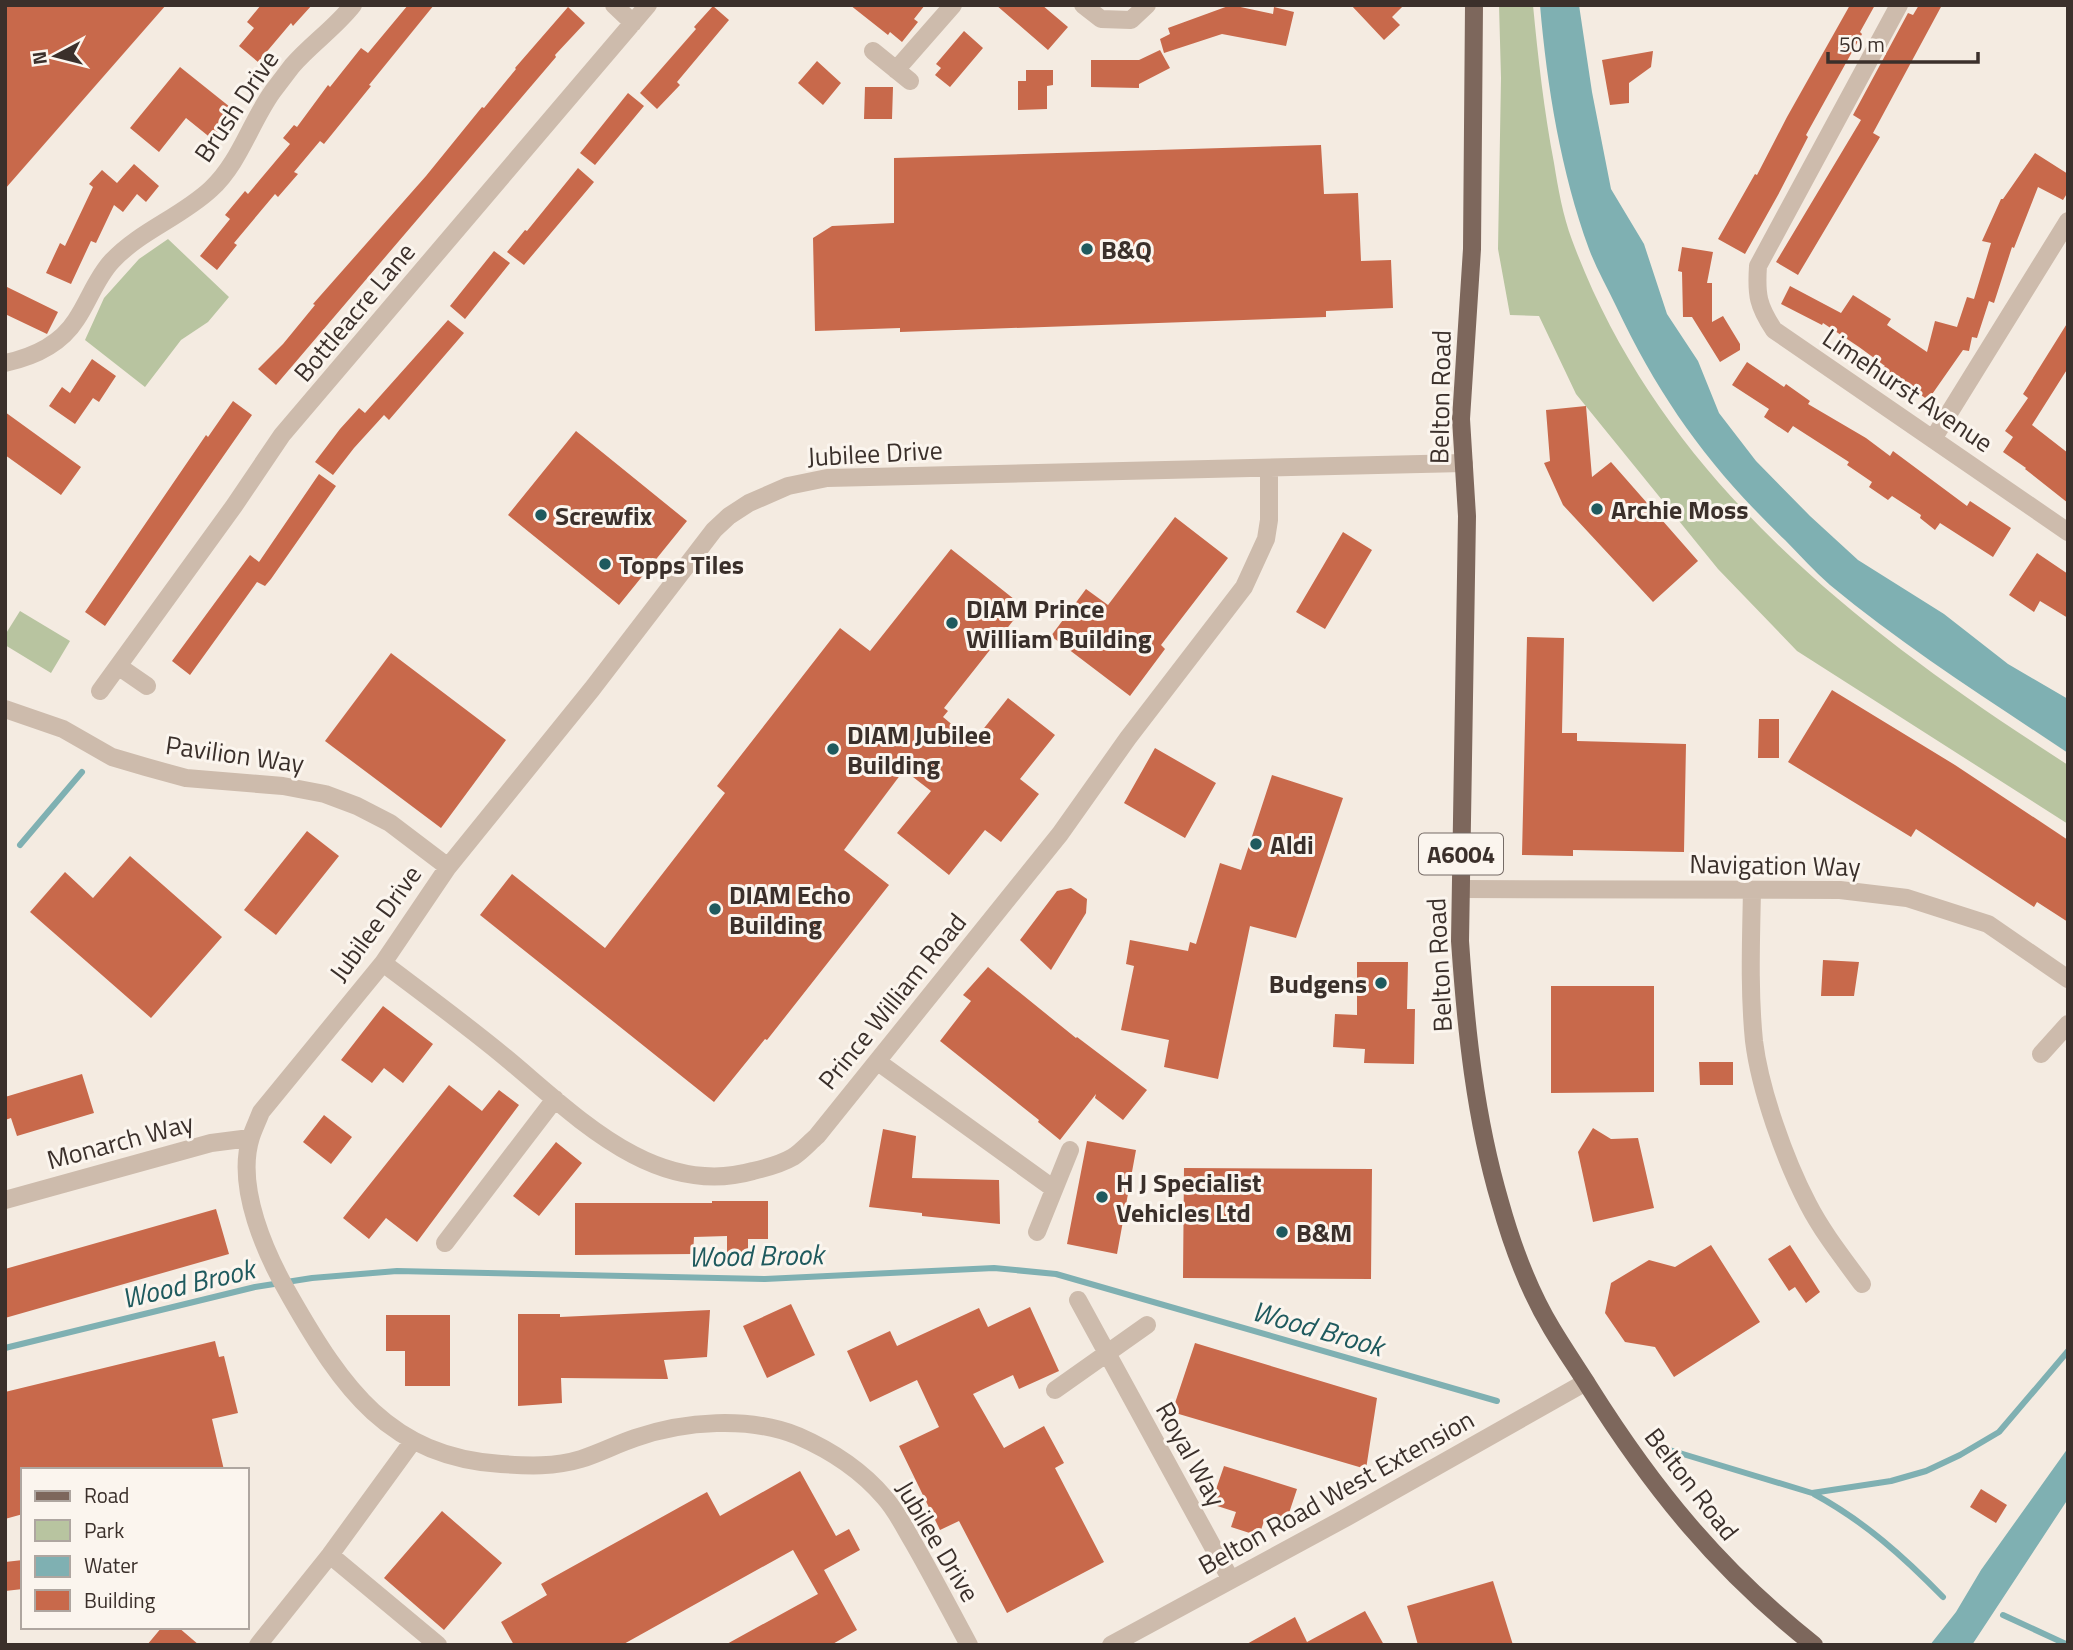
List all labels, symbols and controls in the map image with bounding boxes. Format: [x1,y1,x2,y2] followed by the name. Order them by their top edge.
[21,21,91,91] north arrow
[1828,21,1979,65] scale bar
[1839,28,1885,60] text: 50 m
[184,42,288,170] street label: Brush Drive
[23,50,54,66] text: N
[1101,230,1152,269] place label: B&Q
[284,234,424,390] street label: Bottleacre Lane
[1079,241,1095,257] marker: B&Q
[1815,318,2001,462] street label: Limehurst Avenue
[1419,330,1461,464] street label: Belton Road
[806,430,944,476] street label: Jubilee Drive
[1611,490,1749,529] place label: Archie Moss
[555,496,652,535] place label: Screwfix
[1589,501,1605,517] marker: Archie Moss
[533,507,549,523] marker: Screwfix
[619,545,744,584] place label: Topps Tiles
[597,556,613,572] marker: Topps Tiles
[966,589,1152,658] place label: DIAM Prince William Building
[944,615,960,631] marker: DIAM Prince William Building
[847,715,991,784] place label: DIAM Jubilee Building
[163,725,307,783] street label: Pavilion Way
[825,741,841,757] marker: DIAM Jubilee Building
[1270,825,1314,864] place label: Aldi
[1419,834,1503,874] road number: A6004
[1248,836,1264,852] marker: Aldi
[1689,844,1861,886] street label: Navigation Way
[319,857,431,989] street label: Jubilee Drive
[729,875,851,944] place label: DIAM Echo Building
[1416,897,1462,1033] street label: Belton Road
[707,901,723,917] marker: DIAM Echo Building
[808,904,976,1098] street label: Prince William Road
[1269,964,1367,1003] place label: Budgens
[1373,975,1389,991] marker: Budgens
[42,1103,198,1179] street label: Monarch Way
[1116,1163,1262,1232] place label: H J Specialist Vehicles Ltd
[1094,1189,1110,1205] marker: H J Specialist Vehicles Ltd
[1296,1213,1352,1252] place label: B&M
[1274,1224,1290,1240] marker: B&M
[688,1232,827,1278] water label: Wood Brook
[117,1246,262,1319] water label: Wood Brook
[1247,1289,1392,1368] water label: Wood Brook
[1146,1395,1236,1513] street label: Royal Way
[1191,1400,1481,1584] street label: Belton Road West Extension
[1635,1419,1749,1549] street label: Belton Road
[21,1468,248,1629] legend
[886,1473,990,1609] street label: Jubilee Drive
[84,1479,129,1511] text: Road
[84,1514,124,1546] text: Park
[84,1549,138,1581] text: Water
[84,1584,156,1616] text: Building

